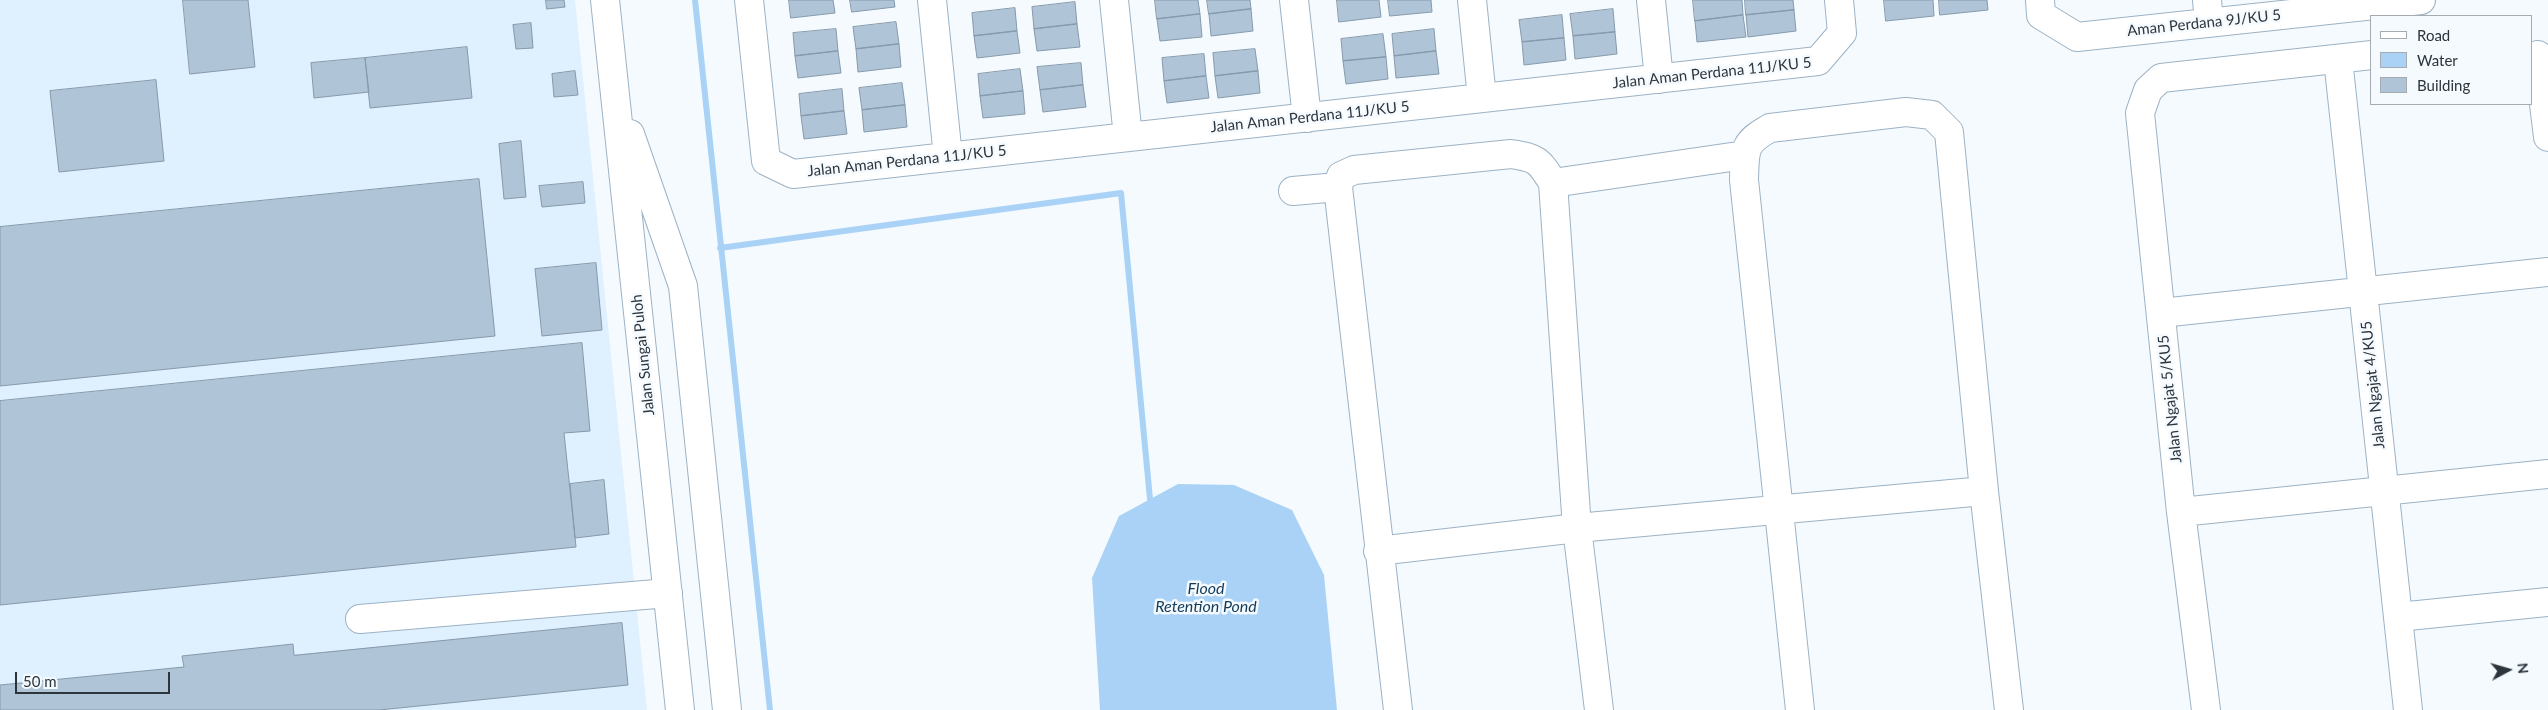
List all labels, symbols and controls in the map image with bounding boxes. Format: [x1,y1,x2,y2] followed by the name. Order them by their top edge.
[2126,6,2282,40] street label: Aman Perdana 9J/KU 5
[2370,15,2533,105] legend
[2417,26,2450,44] text: Road
[2417,51,2458,69] text: Water
[1612,54,1812,92] street label: Jalan Aman Perdana 11J/KU 5
[2417,76,2470,94] text: Building
[1210,98,1410,136] street label: Jalan Aman Perdana 11J/KU 5
[807,142,1007,180] street label: Jalan Aman Perdana 11J/KU 5
[628,293,658,417] street label: Jalan Sungai Puloh
[2357,320,2389,450] street label: Jalan Ngajat 4/KU5
[2154,334,2186,464] street label: Jalan Ngajat 5/KU5
[1155,579,1257,617] water label: Flood Retention Pond
[2483,645,2533,695] north arrow
[18,662,172,694] scale bar
[2514,662,2532,675] text: N
[23,672,57,690] text: 50 m

